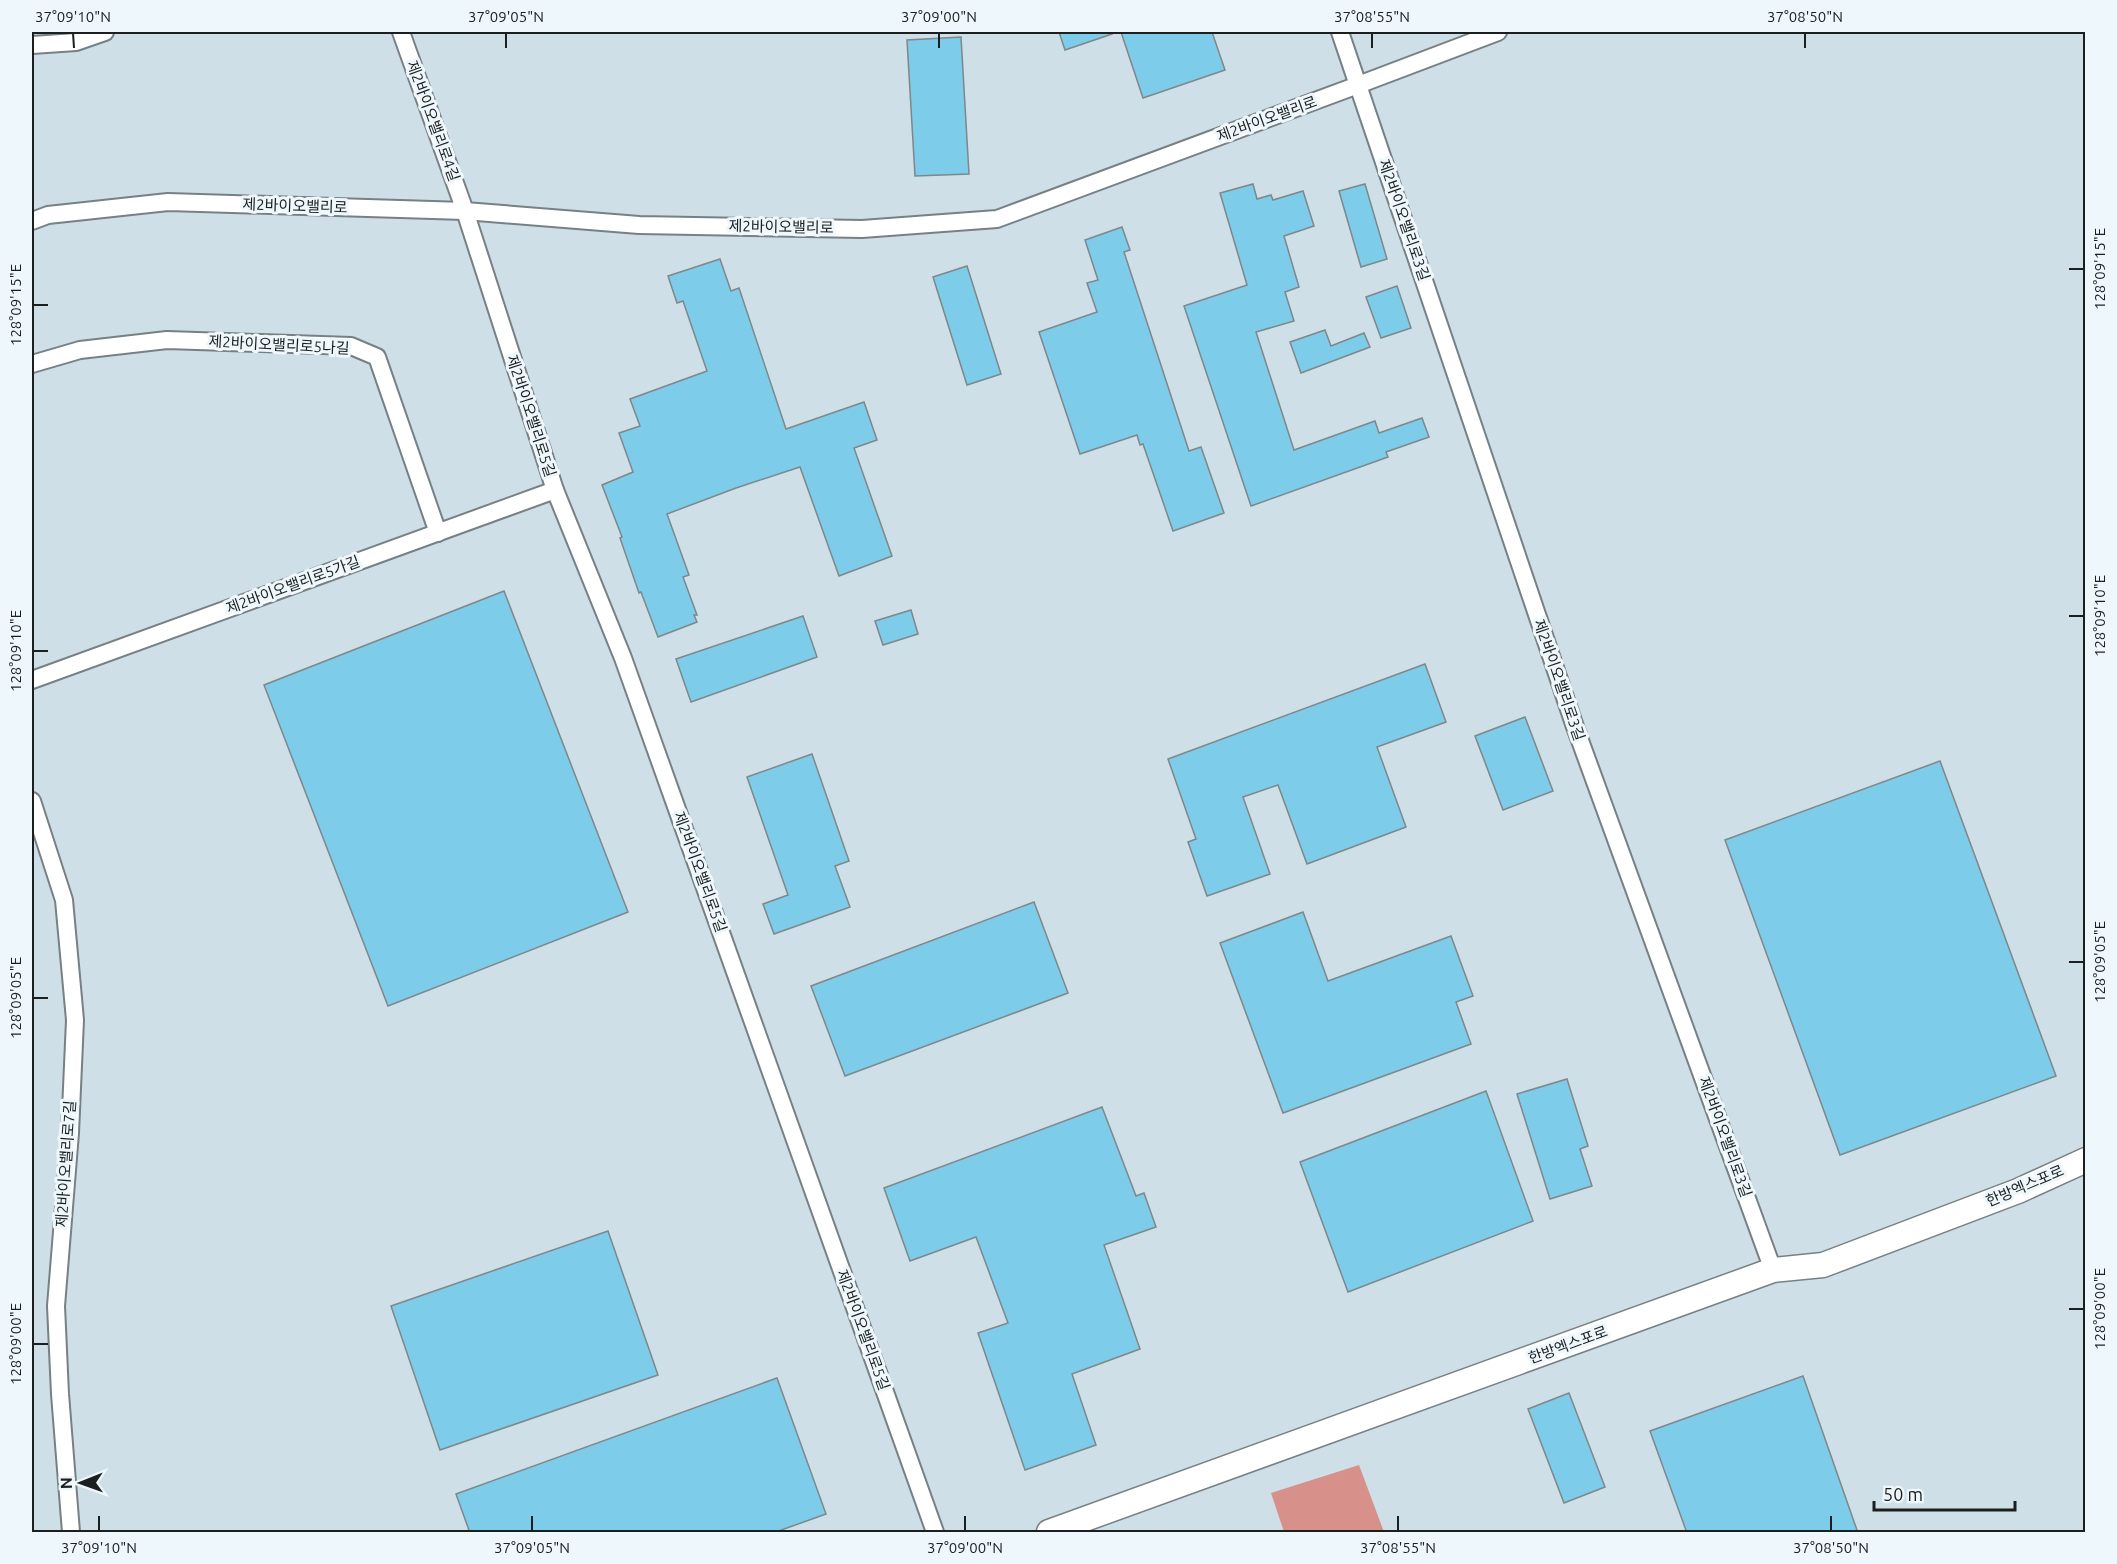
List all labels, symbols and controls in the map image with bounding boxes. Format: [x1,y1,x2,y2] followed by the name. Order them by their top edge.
[35,8,111,25] text: 37°09'10"N
[468,8,544,25] text: 37°09'05"N
[901,8,977,25] text: 37°09'00"N
[1334,8,1410,25] text: 37°08'55"N
[1767,8,1843,25] text: 37°08'50"N
[404,58,463,184] street label: 제2바이오밸리로4길
[1215,93,1319,144] street label: 제2바이오밸리로
[1376,157,1433,283] street label: 제2바이오밸리로3길
[242,195,348,216] street label: 제2바이오밸리로
[728,217,834,236] street label: 제2바이오밸리로
[2091,228,2108,310] text: 128°09'15"E
[7,264,24,346] text: 128°09'15"E
[208,332,350,357] street label: 제2바이오밸리로5나길
[504,353,559,479] street label: 제2바이오밸리로5길
[224,552,362,617] street label: 제2바이오밸리로5가길
[2091,575,2108,657] text: 128°09'10"E
[7,610,24,692] text: 128°09'10"E
[1531,617,1588,743] street label: 제2바이오밸리로3길
[671,809,730,935] street label: 제2바이오밸리로5길
[2091,921,2108,1003] text: 128°09'05"E
[7,957,24,1039] text: 128°09'05"E
[1696,1074,1755,1200] street label: 제2바이오밸리로3길
[53,1100,78,1228] street label: 제2바이오밸리로7길
[1983,1162,2066,1210] street label: 한방엑스포로
[834,1267,893,1393] street label: 제2바이오밸리로5길
[2091,1268,2108,1350] text: 128°09'00"E
[7,1303,24,1385] text: 128°09'00"E
[1526,1322,1610,1367] street label: 한방엑스포로
[51,1453,111,1513] north arrow
[1874,1474,2015,1512] scale bar
[57,1477,75,1489] text: N
[1883,1484,1923,1504] text: 50 m
[61,1539,137,1556] text: 37°09'10"N
[494,1539,570,1556] text: 37°09'05"N
[927,1539,1003,1556] text: 37°09'00"N
[1360,1539,1436,1556] text: 37°08'55"N
[1793,1539,1869,1556] text: 37°08'50"N

